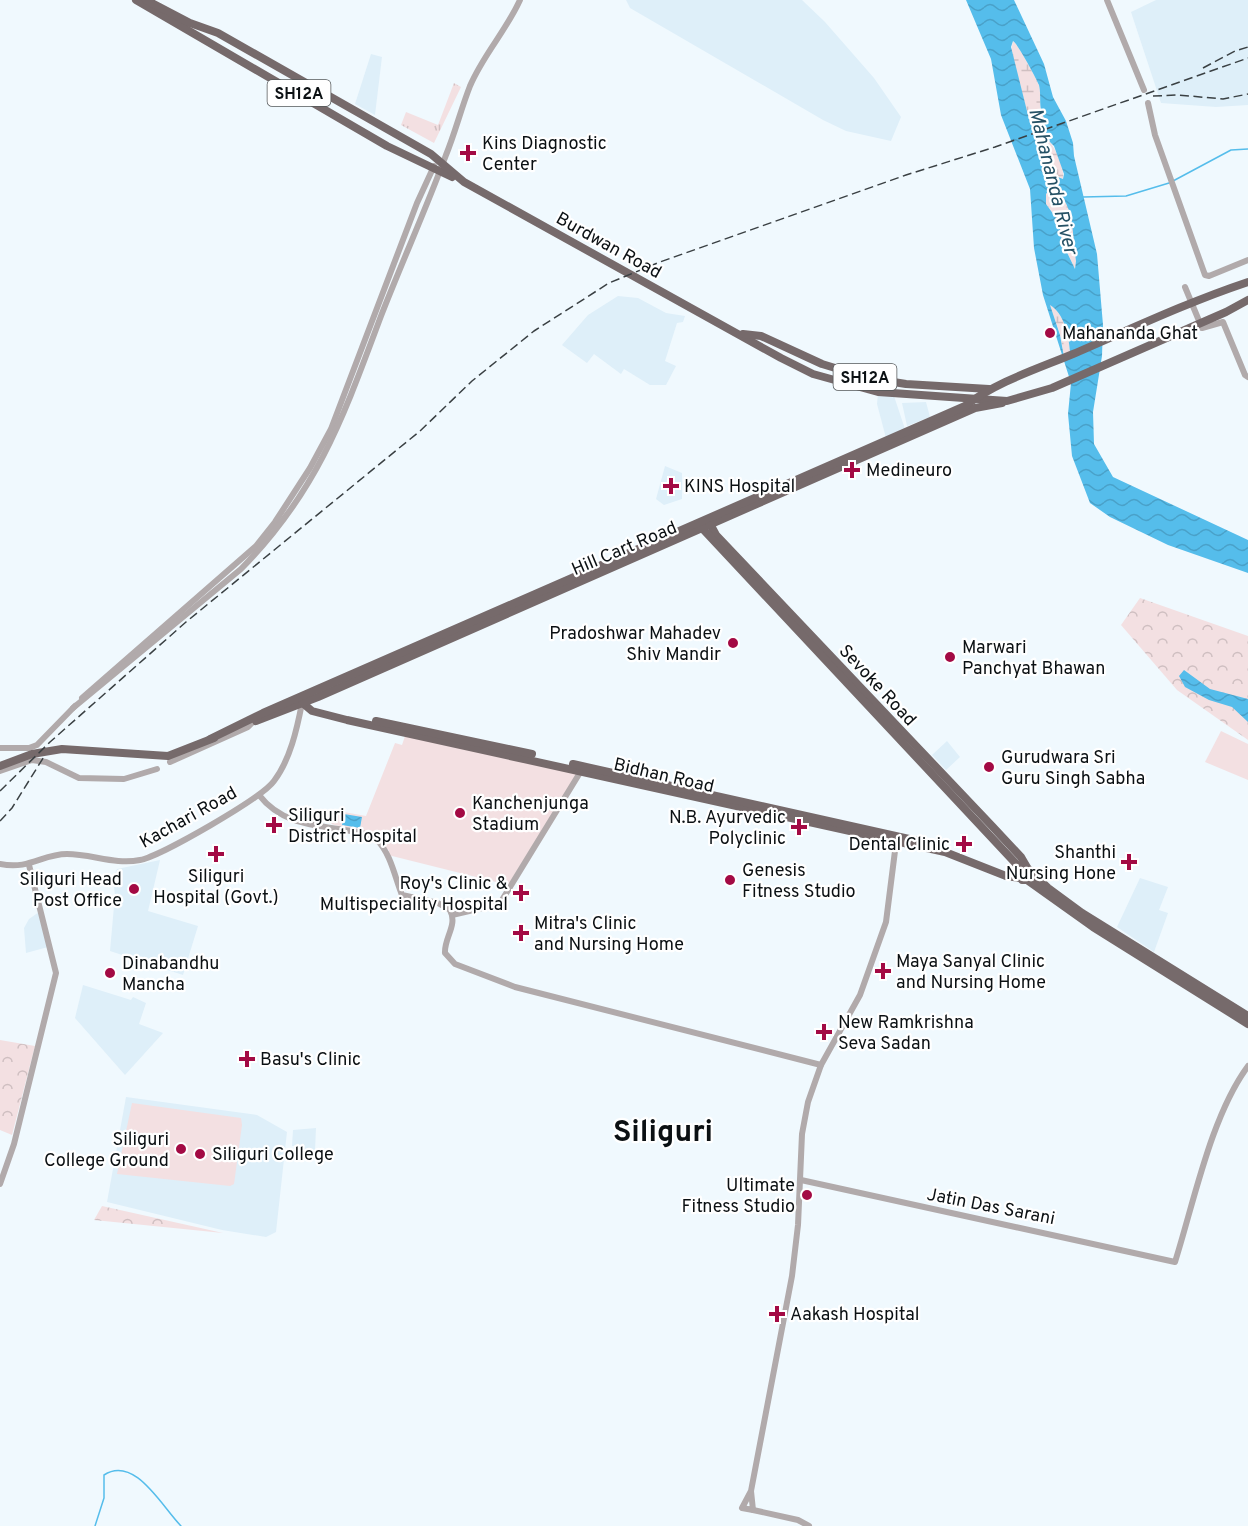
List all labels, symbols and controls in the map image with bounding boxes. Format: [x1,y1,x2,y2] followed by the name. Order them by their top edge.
[268,80,330,106] road number: SH12A
[1021,106,1083,259] water label: Mahananda River
[482,133,607,177] place label: Kins Diagnostic Center
[459,144,477,162] marker: Kins Diagnostic Center
[551,208,665,285] street label: Burdwan Road
[1062,323,1198,346] place label: Mahananda Ghat
[1043,326,1057,340] marker: Mahananda Ghat
[834,364,896,390] road number: SH12A
[866,460,952,483] place label: Medineuro
[843,461,861,479] marker: Medineuro
[684,476,795,499] place label: KINS Hospital
[662,477,680,495] marker: KINS Hospital
[568,517,681,582] street label: Hill Cart Road
[549,623,721,667] place label: Pradoshwar Mahadev Shiv Mandir
[726,636,740,650] marker: Pradoshwar Mahadev Shiv Mandir
[962,637,1105,681] place label: Marwari Panchyat Bhawan
[833,640,921,732] street label: Sevoke Road
[943,650,957,664] marker: Marwari Panchyat Bhawan
[1001,747,1145,791] place label: Gurudwara Sri Guru Singh Sabha
[611,754,716,799] street label: Bidhan Road
[982,760,996,774] marker: Gurudwara Sri Guru Singh Sabha
[136,782,241,854] street label: Kachari Road
[472,793,589,837] place label: Kanchenjunga Stadium
[288,805,417,849] place label: Siliguri District Hospital
[453,806,467,820] marker: Kanchenjunga Stadium
[669,807,786,851] place label: N.B. Ayurvedic Polyclinic
[265,816,283,834] marker: Siliguri District Hospital
[790,818,808,836] marker: N.B. Ayurvedic Polyclinic
[848,834,950,857] place label: Dental Clinic
[955,835,973,853] marker: Dental Clinic
[1006,842,1116,886] place label: Shanthi Nursing Hone
[207,845,225,863] marker: Siliguri Hospital (Govt.)
[1120,853,1138,871] marker: Shanthi Nursing Hone
[742,860,856,904] place label: Genesis Fitness Studio
[153,866,279,910] place label: Siliguri Hospital (Govt.)
[19,869,122,913] place label: Siliguri Head Post Office
[320,873,508,917] place label: Roy's Clinic & Multispeciality Hospital
[723,873,737,887] marker: Genesis Fitness Studio
[127,882,141,896] marker: Siliguri Head Post Office
[512,884,530,902] marker: Roy's Clinic & Multispeciality Hospital
[534,913,684,957] place label: Mitra's Clinic and Nursing Home
[512,924,530,942] marker: Mitra's Clinic and Nursing Home
[896,951,1046,995] place label: Maya Sanyal Clinic and Nursing Home
[122,953,219,997] place label: Dinabandhu Mancha
[874,962,892,980] marker: Maya Sanyal Clinic and Nursing Home
[103,966,117,980] marker: Dinabandhu Mancha
[838,1012,974,1056] place label: New Ramkrishna Seva Sadan
[815,1023,833,1041] marker: New Ramkrishna Seva Sadan
[260,1049,361,1072] place label: Basu's Clinic
[238,1050,256,1068] marker: Basu's Clinic
[613,1115,713,1152] district label: Siliguri
[44,1129,169,1173] place label: Siliguri College Ground
[174,1142,188,1156] marker: Siliguri College Ground
[212,1144,334,1167] place label: Siliguri College
[193,1147,207,1161] marker: Siliguri College
[681,1175,795,1219] place label: Ultimate Fitness Studio
[925,1184,1057,1231] street label: Jatin Das Sarani
[800,1188,814,1202] marker: Ultimate Fitness Studio
[790,1304,920,1327] place label: Aakash Hospital
[768,1305,786,1323] marker: Aakash Hospital

